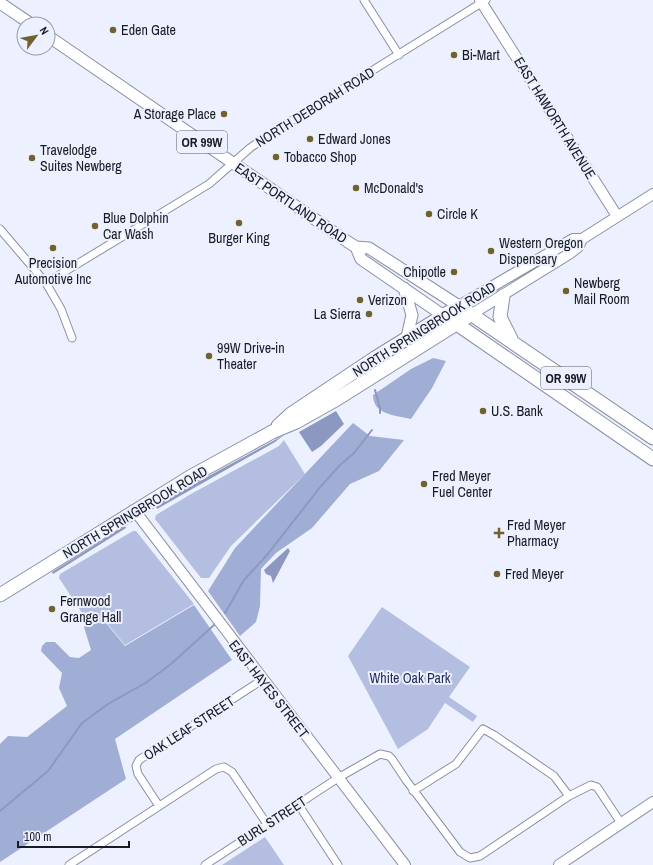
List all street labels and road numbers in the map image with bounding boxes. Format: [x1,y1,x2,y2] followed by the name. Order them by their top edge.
[510,54,600,182] street label: EAST HAWORTH AVENUE
[252,63,378,151] street label: NORTH DEBORAH ROAD
[177,131,227,153] road number: OR 99W
[231,159,351,247] street label: EAST PORTLAND ROAD
[349,277,499,381] street label: NORTH SPRINGBROOK ROAD
[541,367,591,389] road number: OR 99W
[59,462,211,562] street label: NORTH SPRINGBROOK ROAD
[225,636,313,742] street label: EAST HAYES STREET
[140,692,238,764] street label: OAK LEAF STREET
[234,792,310,850] street label: BURL STREET

